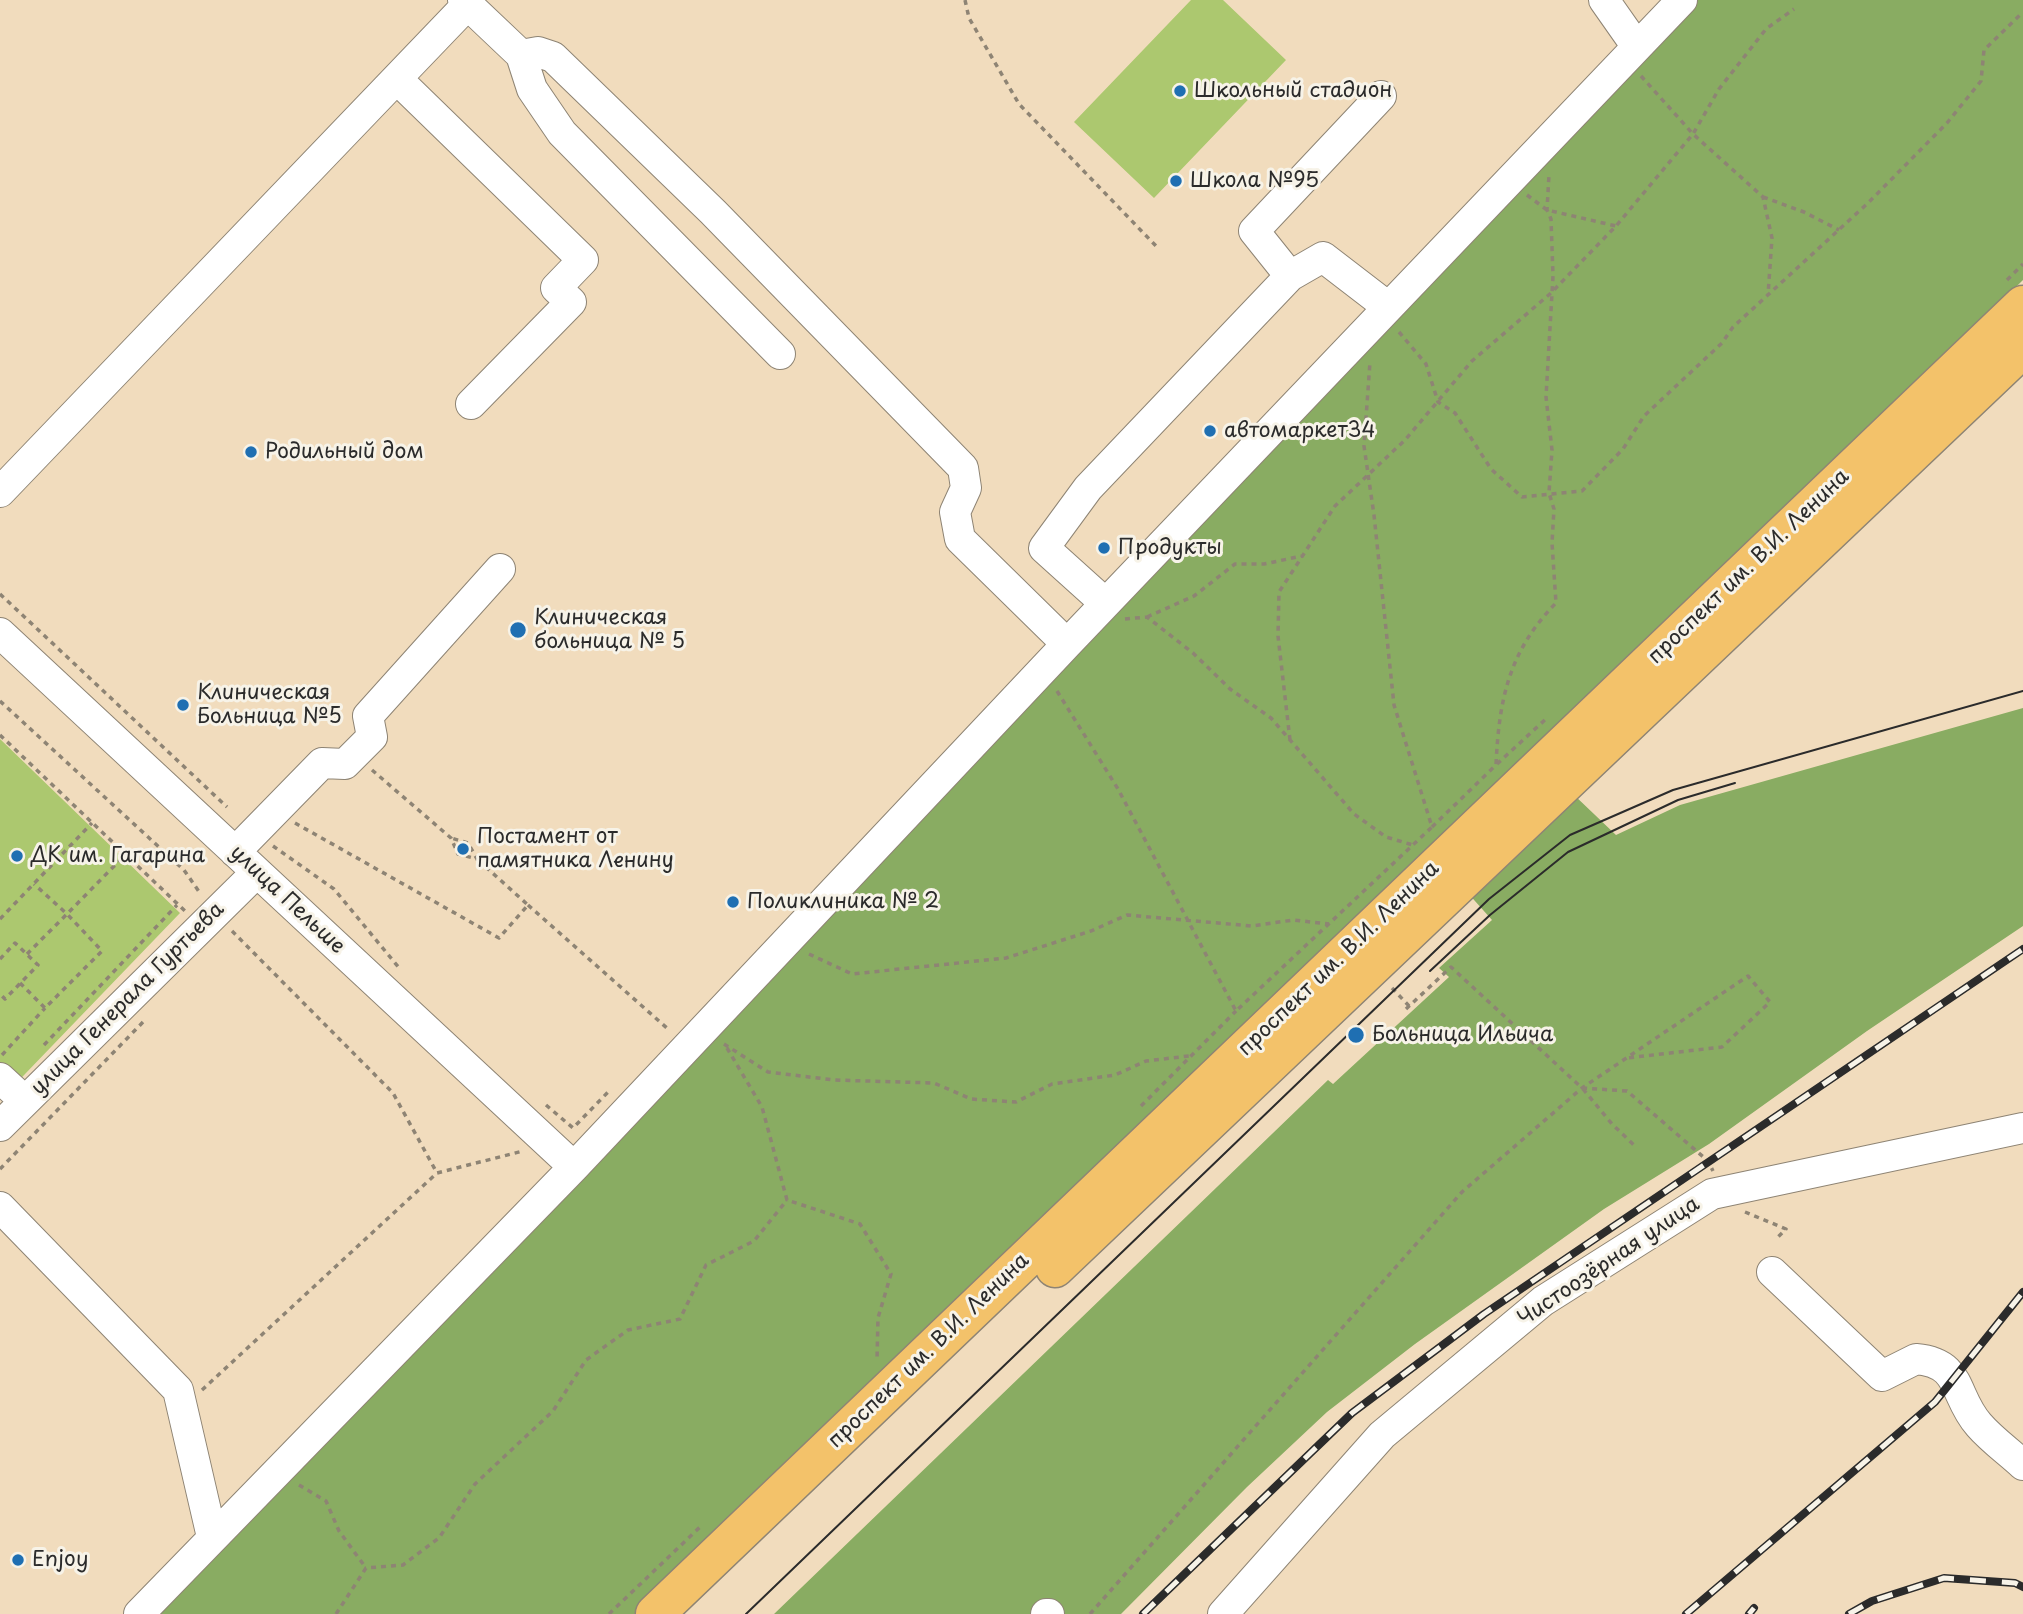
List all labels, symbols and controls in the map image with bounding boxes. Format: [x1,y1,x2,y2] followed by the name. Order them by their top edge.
[1194,78,1392,104] place label: Школьный стадион
[1172,83,1188,99] marker: Школьный стадион
[1190,168,1319,194] place label: Школа №95
[1168,173,1184,189] marker: Школа №95
[1224,418,1375,444] place label: автомаркет34
[1202,423,1218,439] marker: автомаркет34
[265,439,424,465] place label: Родильный дом
[243,444,259,460] marker: Родильный дом
[1643,464,1855,670] street label: проспект им. В.И. Ленина
[1118,535,1222,561] place label: Продукты
[1096,540,1112,556] marker: Продукты
[534,605,685,655] place label: Клиническая больница № 5
[508,620,528,640] marker: Клиническая больница № 5
[197,680,342,730] place label: Клиническая Больница №5
[175,697,191,713] marker: Клиническая Больница №5
[477,824,674,874] place label: Постамент от памятника Ленину
[224,840,350,960] street label: улица Пельше
[455,841,471,857] marker: Постамент от памятника Ленину
[31,843,205,869] place label: ДК им. Гагарина
[9,848,25,864] marker: ДК им. Гагарина
[1233,856,1445,1062] street label: проспект им. В.И. Ленина
[747,889,939,915] place label: Поликлиника № 2
[725,894,741,910] marker: Поликлиника № 2
[26,897,230,1101] street label: улица Генерала Гуртьева
[1372,1022,1553,1048] place label: Больница Ильича
[1346,1025,1366,1045] marker: Больница Ильича
[1513,1192,1705,1332] street label: Чистоозёрная улица
[823,1248,1035,1454] street label: проспект им. В.И. Ленина
[32,1547,88,1573] place label: Enjoy
[10,1552,26,1568] marker: Enjoy

